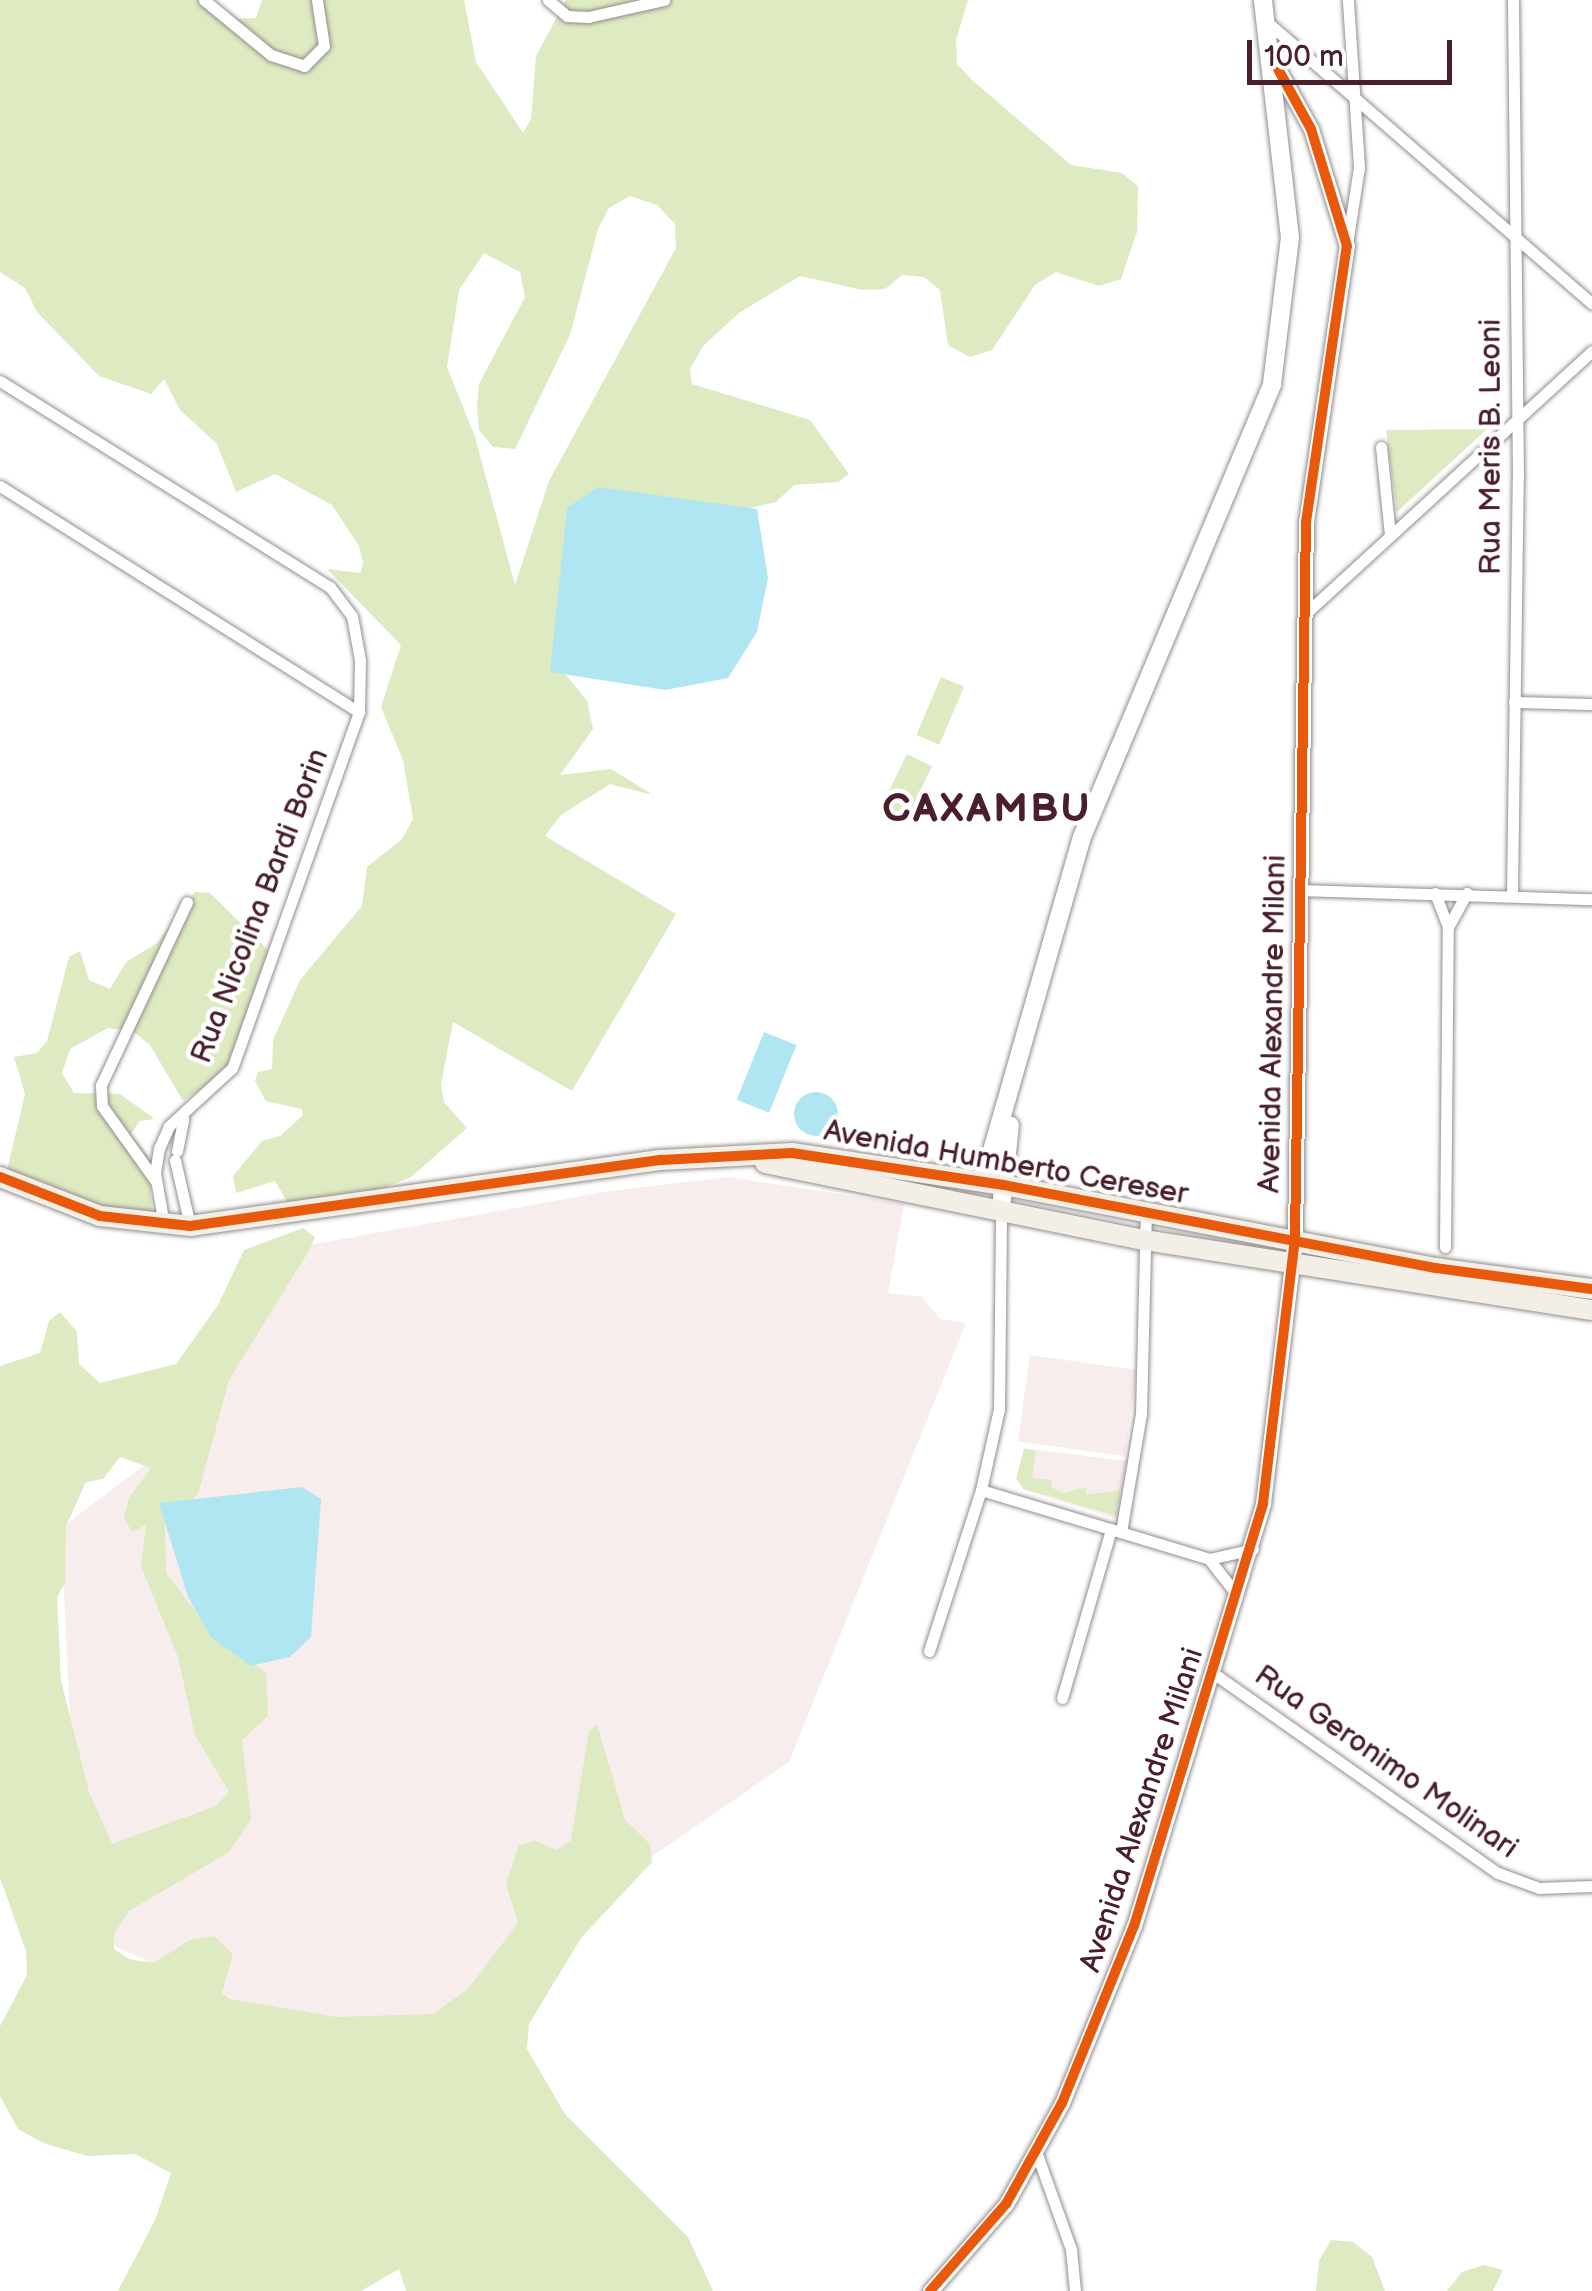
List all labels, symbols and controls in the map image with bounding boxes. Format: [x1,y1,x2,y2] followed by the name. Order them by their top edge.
[1252,20,1457,82] scale bar
[1264,39,1344,75] text: 100 m
[1473,319,1509,575] street label: Rua Meris B. Leoni
[183,744,337,1068] street label: Rua Nicolina Bardi Borin
[882,785,1092,833] district label: CAXAMBU
[1252,854,1294,1194] street label: Avenida Alexandre Milani
[821,1113,1191,1213] street label: Avenida Humberto Cereser
[1073,1644,1211,1976] street label: Avenida Alexandre Milani
[1247,1658,1525,1866] street label: Rua Geronimo Molinari

